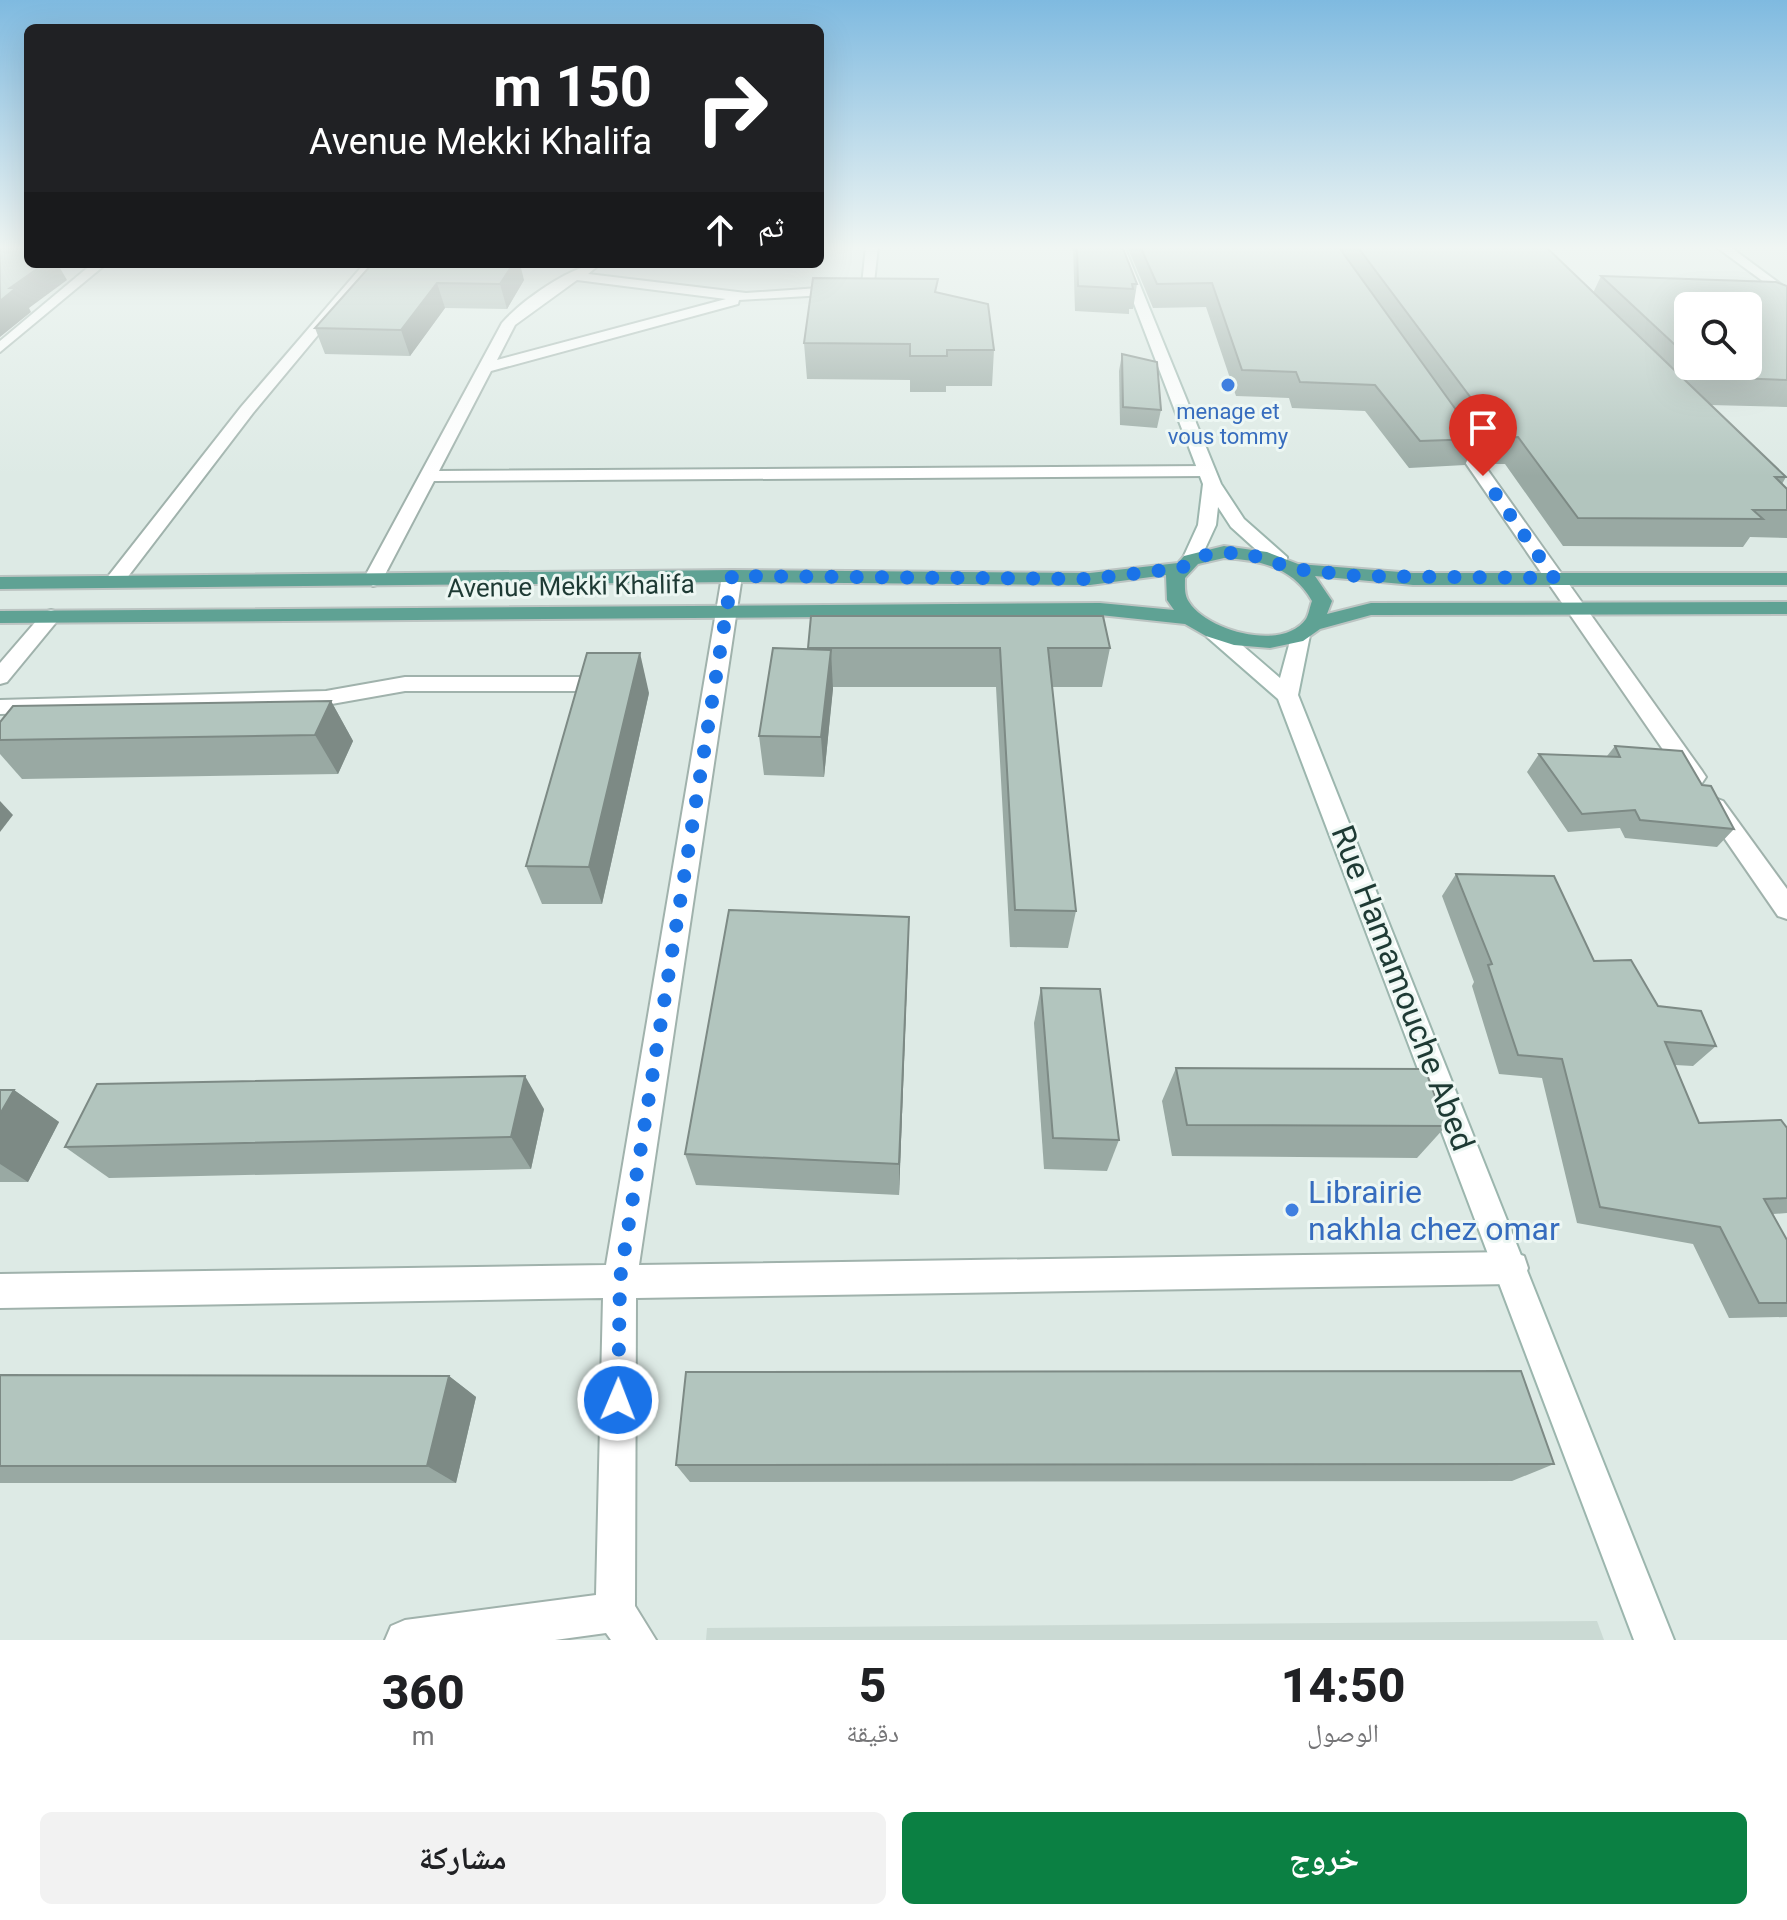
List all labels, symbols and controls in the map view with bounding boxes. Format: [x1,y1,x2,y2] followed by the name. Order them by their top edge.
[493,54,652,120] text: 150 m
[680,56,784,160] icon: right
[309,121,652,163] text: Avenue Mekki Khalifa
[698,208,742,252] icon: ahead
[758,209,784,244] text: ثم
[1674,292,1762,380] map controls
[1674,292,1762,380] button: search
[1219,376,1237,394] marker: menage et vous tommy
[1449,394,1517,476] pin
[1168,399,1289,449] place label: menage et vous tommy
[1461,406,1505,450] icon: arrive
[447,569,695,603] street label: Avenue Mekki Khalifa
[1323,820,1483,1156] street label: Rue Hamamouche Abed
[1308,1173,1560,1248] place label: Librairie nakhla chez omar
[1283,1201,1301,1219] marker: Librairie nakhla chez omar
[576,1358,660,1442] position arrow
[859,1657,887,1714] text: 5
[1281,1657,1405,1714] text: 14:50
[382,1664,465,1721] text: 360
[846,1718,899,1748] text: دقيقة
[1307,1718,1379,1748] text: الوصول
[412,1721,435,1751] text: m
[40,1812,886,1904] button: مشاركة
[902,1812,1747,1904] button: خروج

